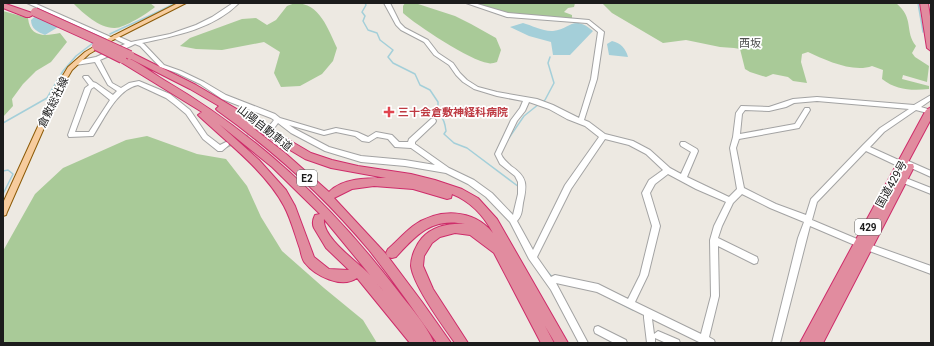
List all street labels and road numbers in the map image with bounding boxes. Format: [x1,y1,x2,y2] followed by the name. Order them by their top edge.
[36,75,71,130] street label: 倉敷総社線
[235,103,295,154] street label: 山陽自動車道
[873,159,910,210] street label: 国道429号
[297,170,317,186] road number: E2
[855,219,881,235] road number: 429

